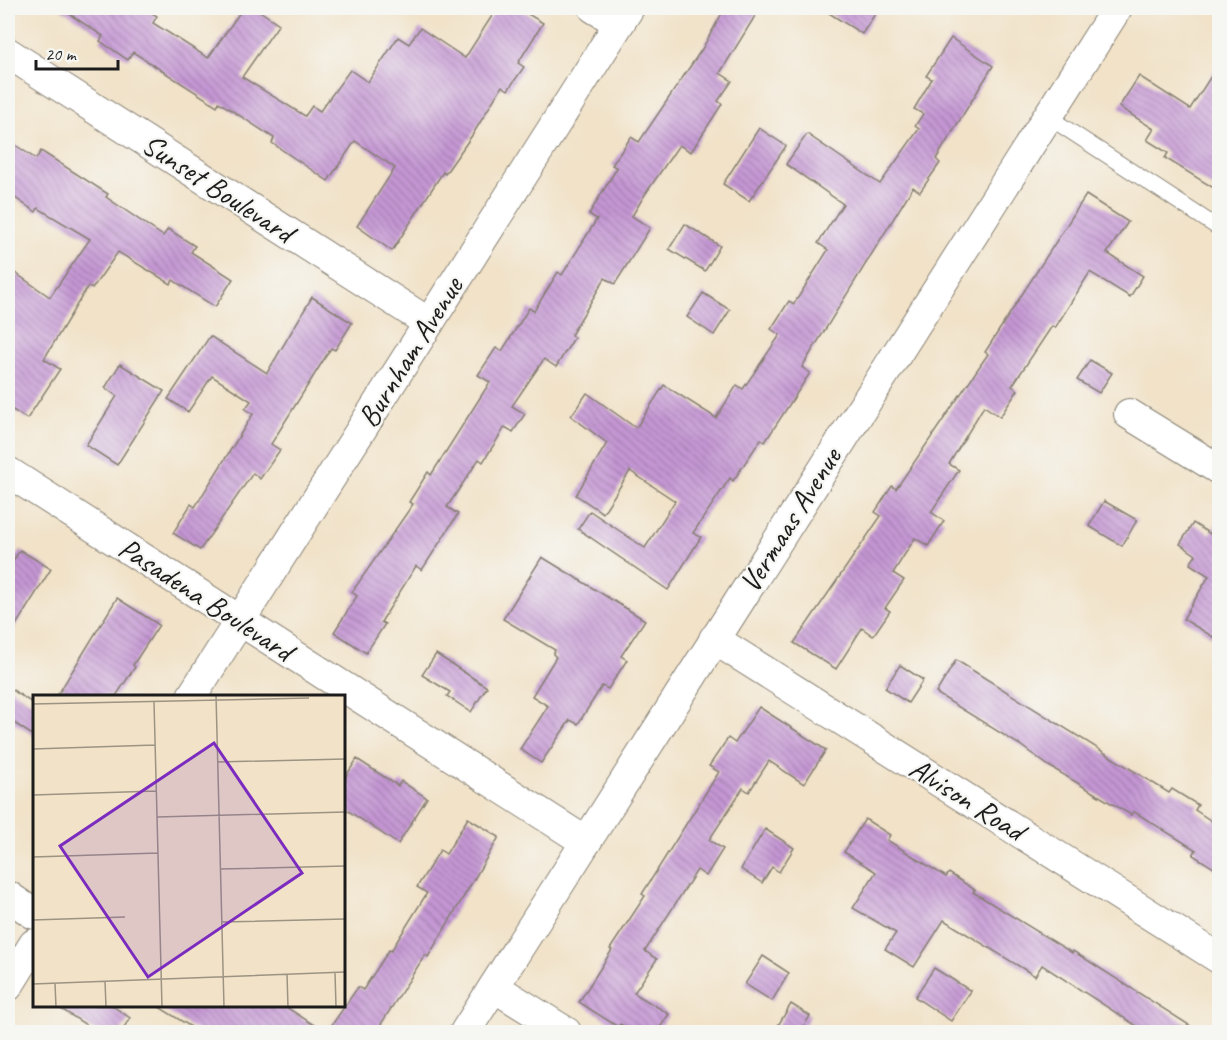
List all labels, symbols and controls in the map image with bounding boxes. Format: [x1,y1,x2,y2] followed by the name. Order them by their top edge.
[36,33,118,71] scale bar
[45,43,78,65] text: 20 m
[135,125,304,253] street label: Sunset Boulevard
[349,268,472,434] street label: Burnham Avenue
[731,439,851,599] street label: Vermaas Avenue
[112,529,304,672] street label: Pasadena Boulevard
[33,695,345,1007] inset map
[902,749,1035,851] street label: Alvison Road

